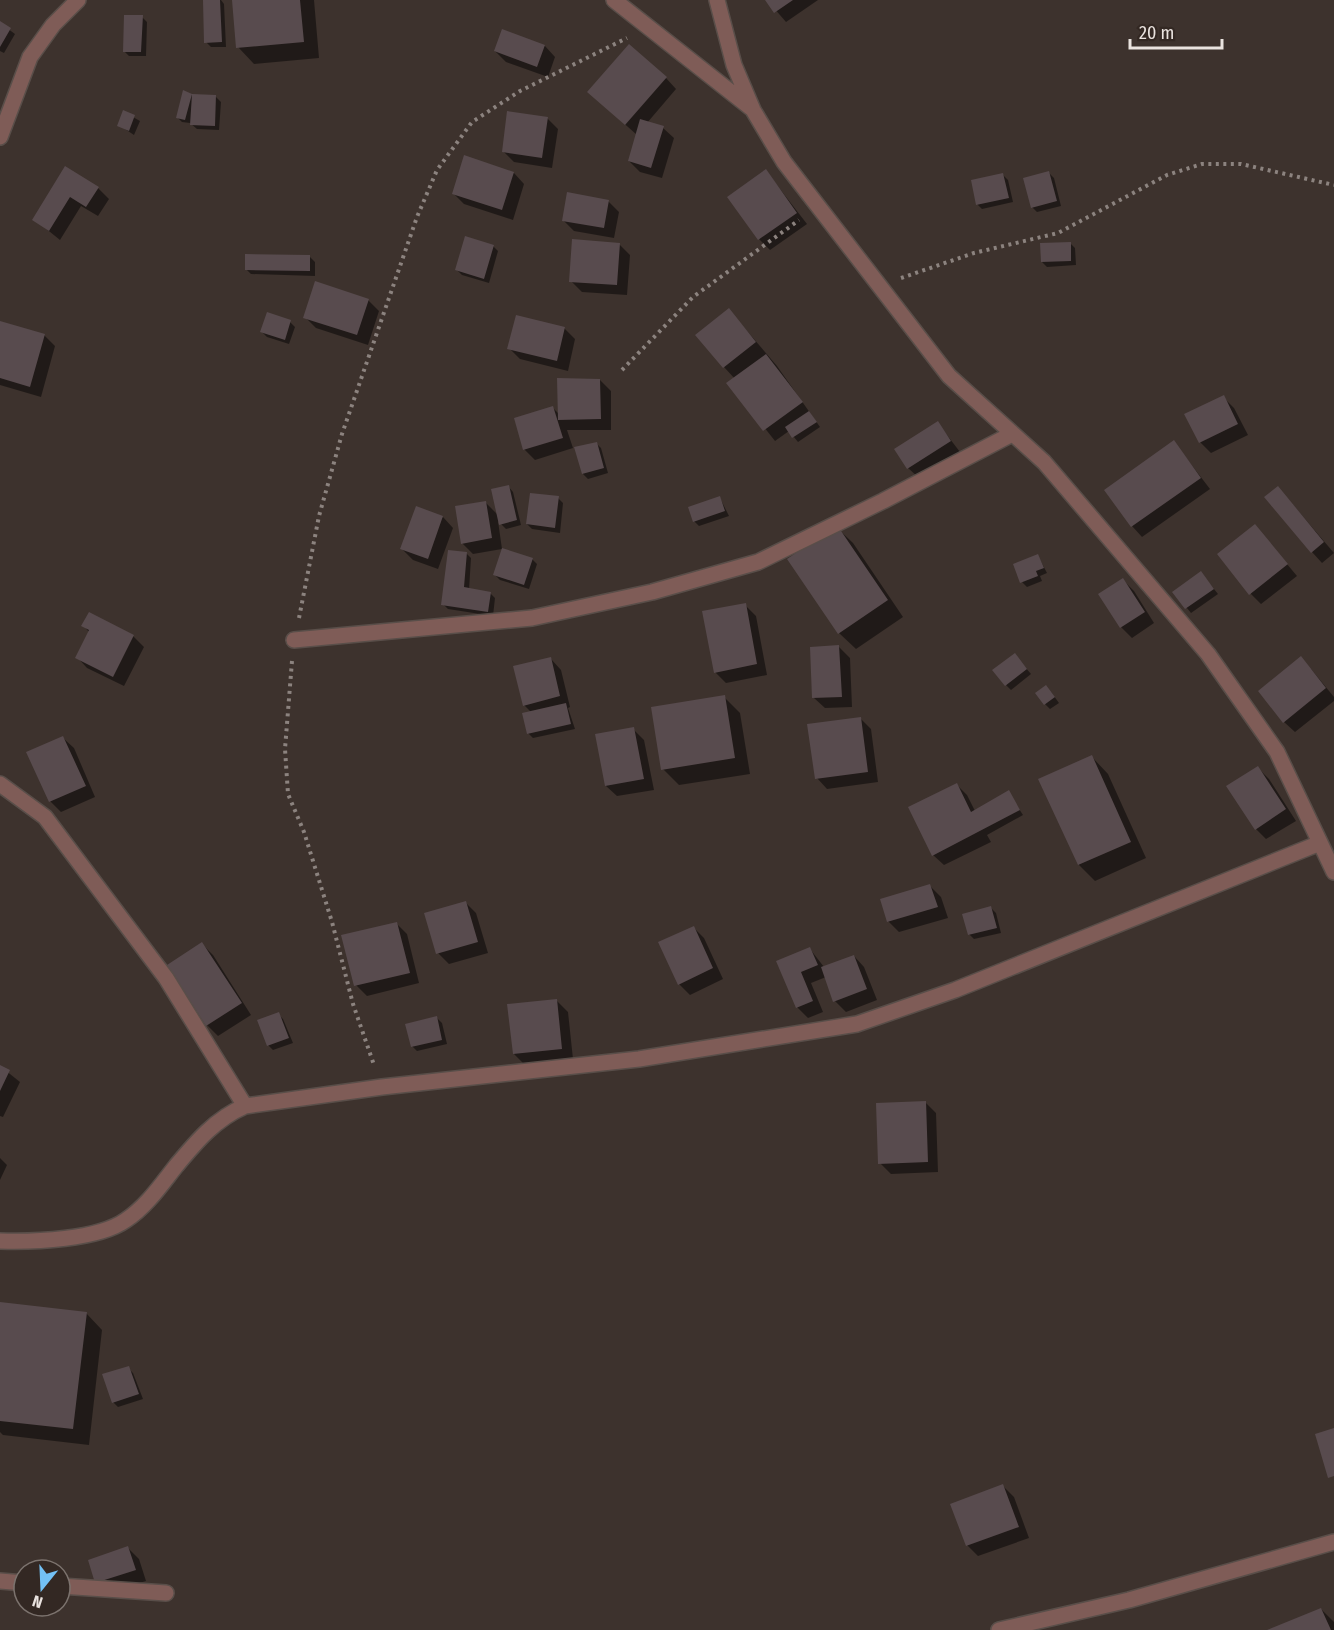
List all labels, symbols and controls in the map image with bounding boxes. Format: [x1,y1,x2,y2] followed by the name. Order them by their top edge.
[1130,12,1222,50] scale bar
[1139,22,1174,44] text: 20 m
[12,1558,72,1618] north arrow
[30,1591,45,1612] text: N

